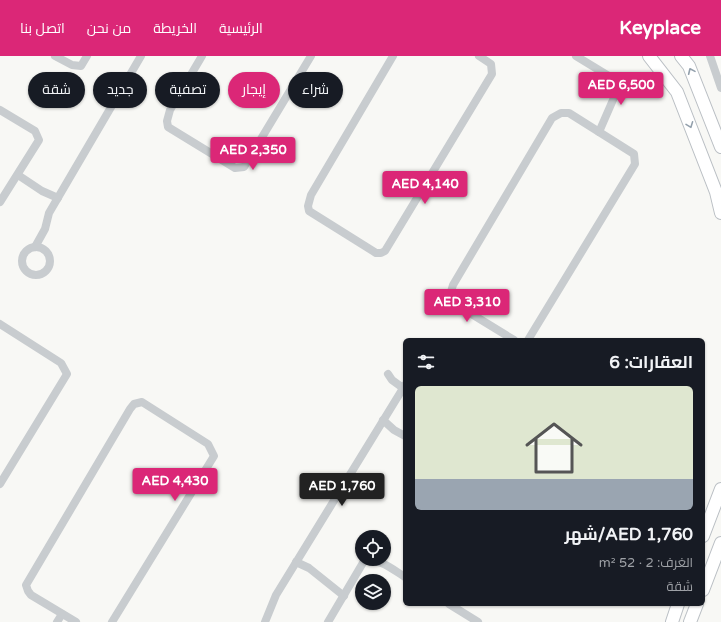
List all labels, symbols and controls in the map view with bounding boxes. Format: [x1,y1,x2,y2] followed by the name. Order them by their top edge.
[619,17,701,39] text: Keyplace
[20,20,65,37] text: اتصل بنا
[87,20,131,37] text: من نحن
[153,20,197,37] text: الخريطة
[219,20,263,37] text: الرئيسية
[688,68,696,76] one-way arrow
[28,72,85,108] chip: شقة
[93,72,147,108] chip: جديد
[155,72,220,108] chip: تصفية
[228,72,280,108] chip: إيجار
[288,72,343,108] chip: شراء
[575,72,667,106] pin: AED 6,500
[587,77,655,93] text: AED 6,500
[685,122,693,129] one-way arrow
[207,137,299,171] pin: AED 2,350
[219,142,287,158] text: AED 2,350
[379,171,471,205] pin: AED 4,140
[391,176,459,192] text: AED 4,140
[421,289,513,323] pin: AED 3,310
[433,294,501,310] text: AED 3,310
[415,351,437,373] icon: filters
[609,352,693,373] text: العقارات: 6
[518,412,590,484] icon: home
[129,468,221,502] pin: AED 4,430
[142,473,208,489] text: AED 4,430
[296,473,388,507] pin: AED 1,760
[308,478,376,494] text: AED 1,760
[565,524,693,545] text: AED 1,760/شهر
[355,530,391,610] map controls
[355,530,391,566] button: locate
[599,555,693,571] text: الغرف: 2 · 52 m²
[355,574,391,610] button: layers
[666,579,693,595] text: شقة

